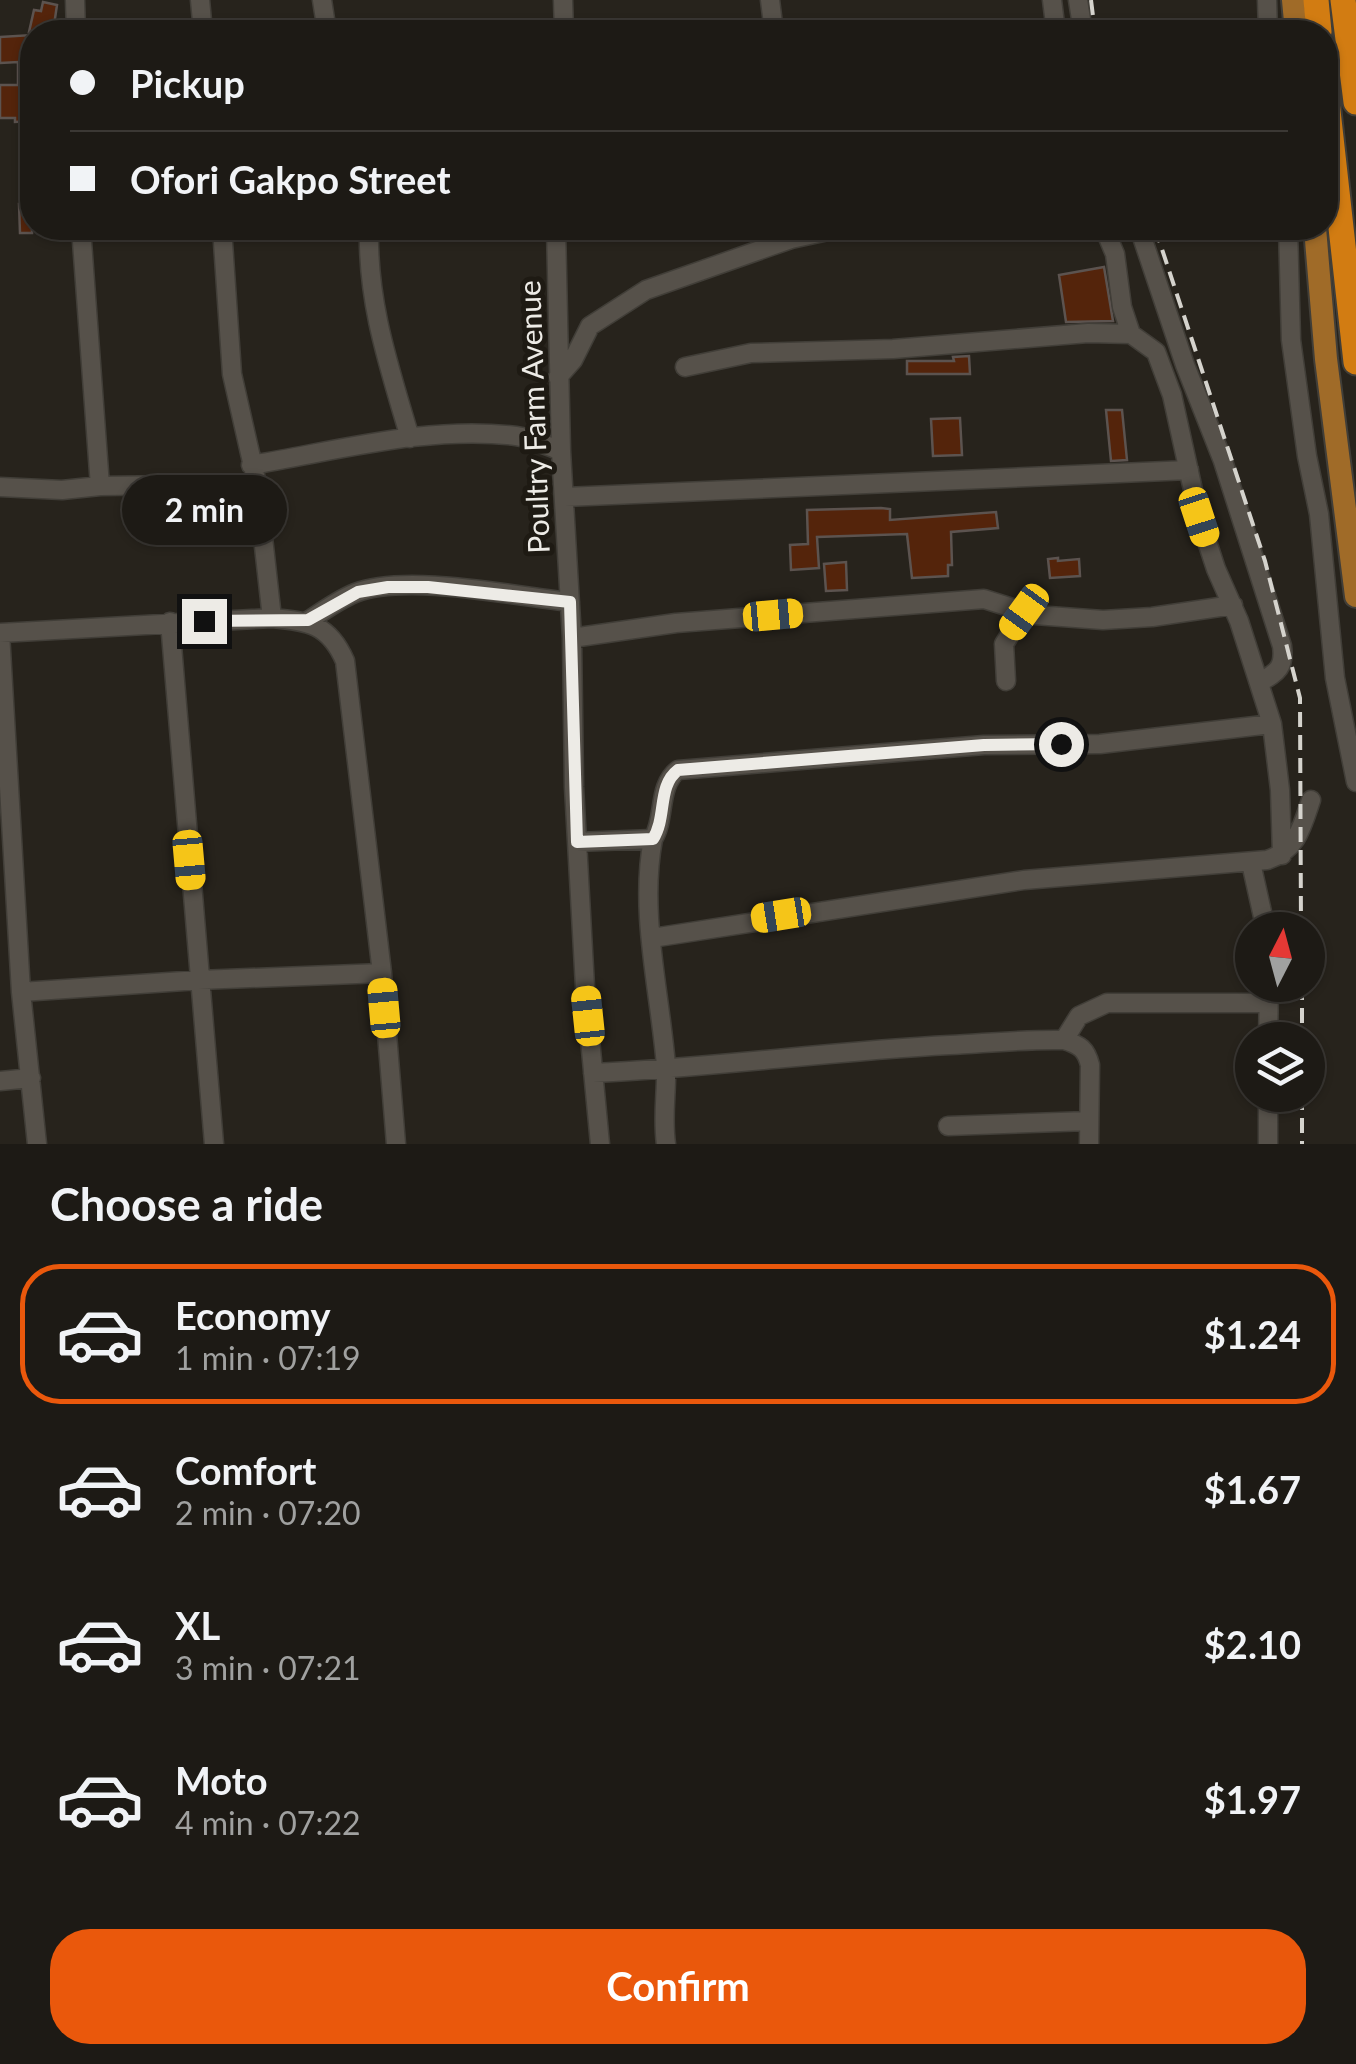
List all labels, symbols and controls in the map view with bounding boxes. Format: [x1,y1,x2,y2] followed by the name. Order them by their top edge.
[130,60,245,106] text: Pickup
[130,156,451,202] text: Ofori Gakpo Street
[510,280,556,554] street label: Poultry Farm Avenue
[121,476,286,546] callout: 2 min
[1175,484,1223,550] car
[165,490,244,529] text: 2 min
[994,579,1054,645] car
[742,597,804,633] car
[182,599,227,644] route end
[1039,722,1084,767] route start
[171,829,207,891] car
[749,895,813,935] car
[1235,912,1325,1002] north arrow
[1235,912,1325,1112] map controls
[366,977,402,1039] car
[570,985,606,1047] car
[1235,1022,1325,1112] button: layers
[50,1177,323,1231] text: Choose a ride
[55,1289,145,1379] icon: car
[175,1292,330,1338] text: Economy
[1204,1311,1301,1357] text: $1.24
[175,1338,361,1377] text: 1 min · 07:19
[55,1444,145,1534] icon: car
[175,1447,316,1493] text: Comfort
[1204,1466,1301,1512] text: $1.67
[175,1493,361,1532] text: 2 min · 07:20
[55,1599,145,1689] icon: car
[175,1602,220,1648] text: XL
[1204,1621,1301,1667] text: $2.10
[175,1648,361,1687] text: 3 min · 07:21
[55,1754,145,1844] icon: car
[175,1757,268,1803] text: Moto
[1204,1776,1301,1822] text: $1.97
[175,1803,361,1842] text: 4 min · 07:22
[50,1929,1306,2044] button: Confirm

